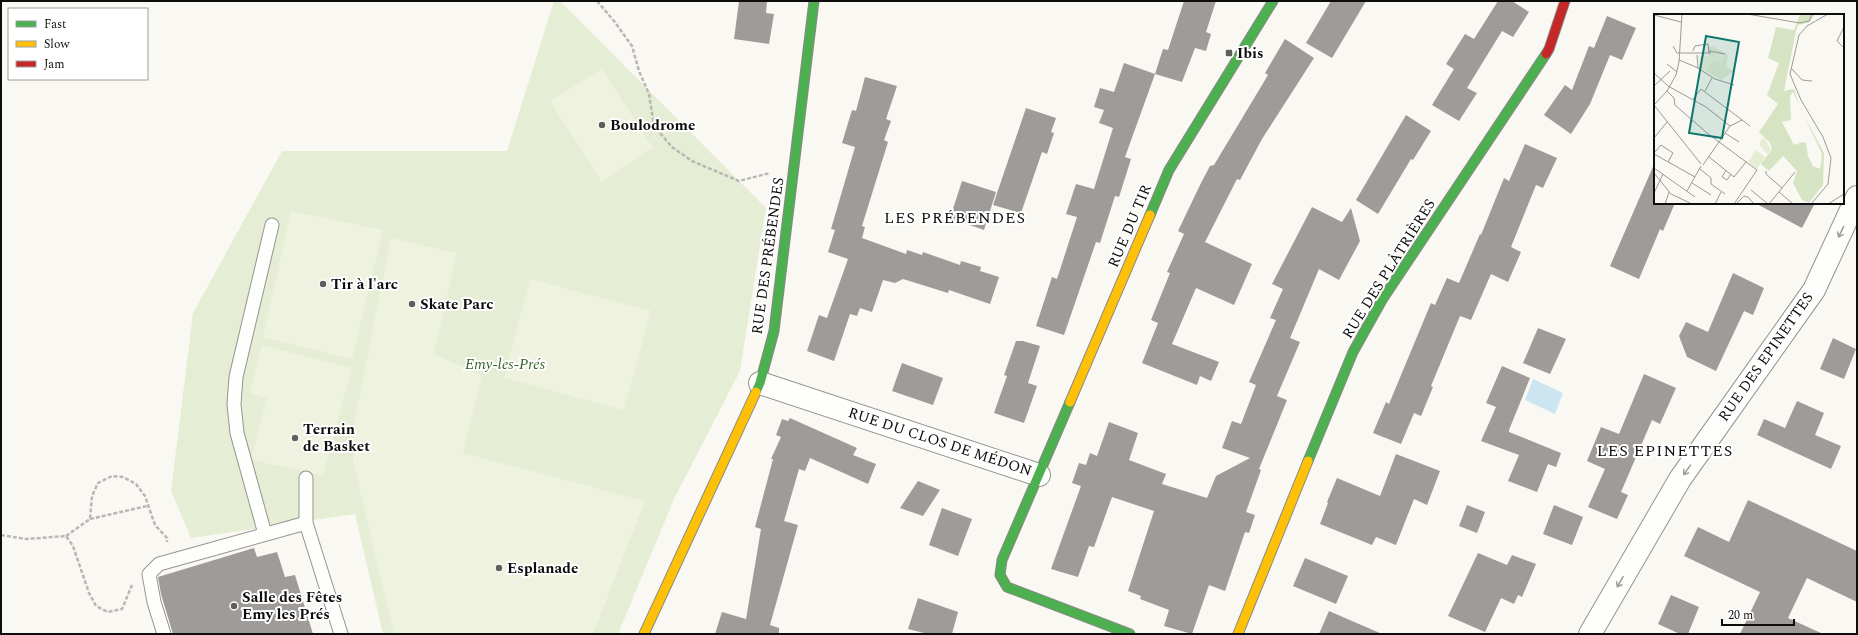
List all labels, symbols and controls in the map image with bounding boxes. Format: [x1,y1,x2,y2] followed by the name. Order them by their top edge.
[8,8,148,80] legend
[1654,14,1844,204] inset map
[44,15,66,34] text: Fast
[44,35,70,54] text: Slow
[1237,42,1263,65] place label: Ibis
[1224,48,1234,58] marker: Ibis
[44,55,65,74] text: Jam
[610,114,695,137] place label: Boulodrome
[597,120,607,130] marker: Boulodrome
[746,176,790,336] street label: RUE DES PRÉBENDES
[1102,181,1158,271] street label: RUE DU TIR
[1337,195,1441,343] street label: RUE DES PLÂTRIÈRES
[884,206,1026,230] district label: LES PRÉBENDES
[1837,226,1844,238] one-way arrow
[331,273,398,296] place label: Tir à l'arc
[318,279,328,289] marker: Tir à l'arc
[1713,288,1819,426] street label: RUE DES EPINETTES
[420,293,494,316] place label: Skate Parc
[407,299,417,309] marker: Skate Parc
[465,353,546,376] park label: Emy-les-Prés
[845,401,1035,483] street label: RUE DU CLOS DE MÉDON
[303,418,370,458] place label: Terrain de Basket
[290,433,300,443] marker: Terrain de Basket
[1597,439,1733,463] district label: LES EPINETTES
[1683,464,1691,475] one-way arrow
[507,557,578,580] place label: Esplanade
[494,563,504,573] marker: Esplanade
[1616,576,1624,588] one-way arrow
[242,586,342,626] place label: Salle des Fêtes Emy les Prés
[229,601,239,611] marker: Salle des Fêtes Emy les Prés
[1722,601,1794,627] scale bar
[1728,606,1753,625] text: 20 m

